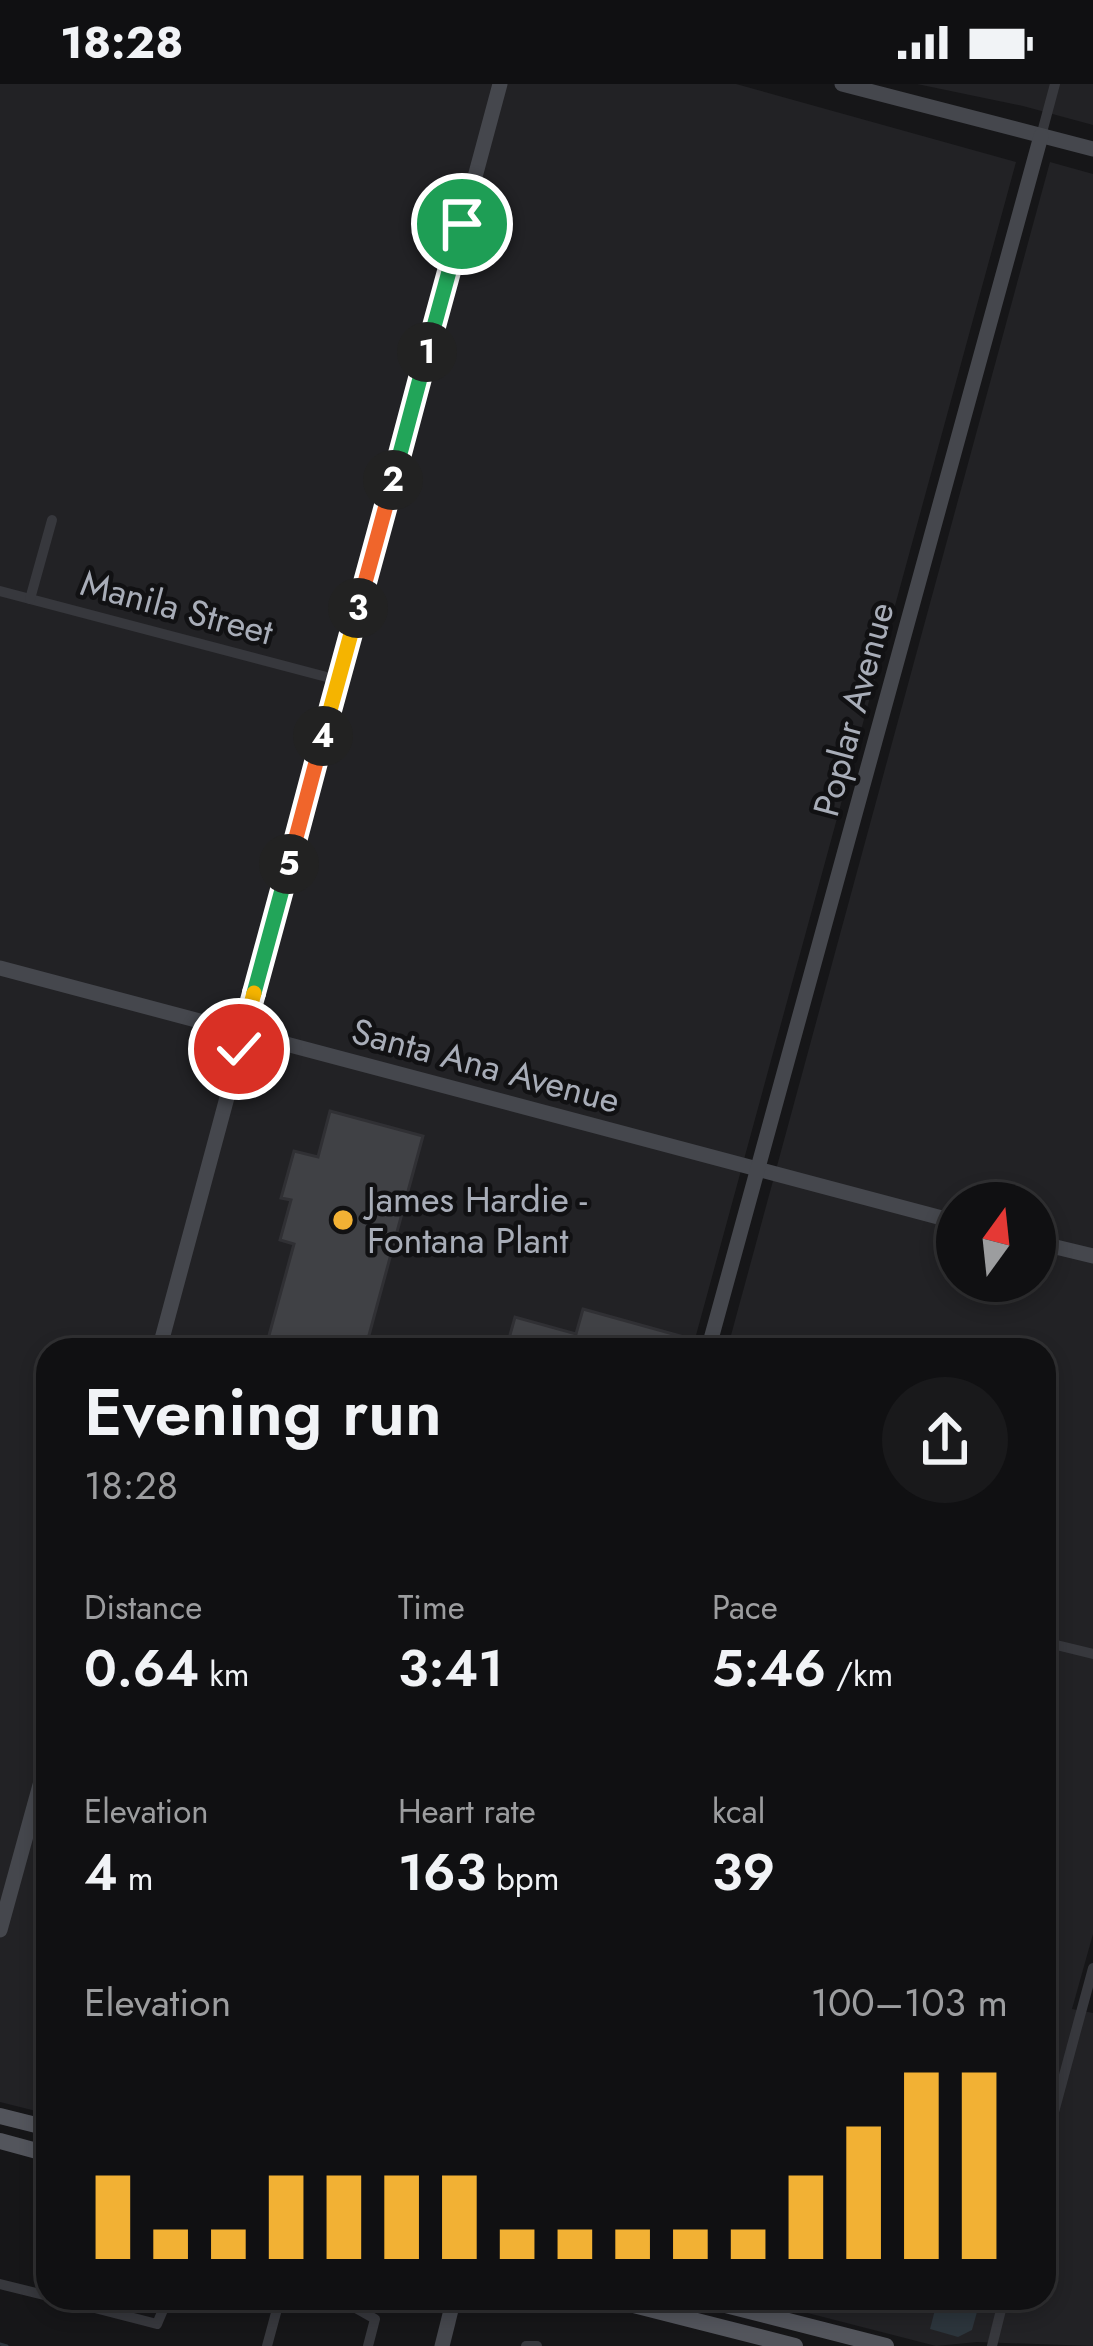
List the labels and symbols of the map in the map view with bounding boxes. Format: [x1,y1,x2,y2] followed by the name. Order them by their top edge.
[411,173,513,275] pin
[397,322,457,382] pin: 1
[363,450,423,510] pin: 2
[75,556,279,658] street label: Manila Street
[328,578,388,638] pin: 3
[799,596,907,822] street label: Poplar Avenue
[293,706,353,766] pin: 4
[259,834,319,894] pin: 5
[188,998,290,1100] pin
[346,1004,626,1126] street label: Santa Ana Avenue
[363,1173,588,1266] place label: James Hardie - Fontana Plant
[936,1182,1056,1302] north arrow
[330,1207,356,1233] marker: James Hardie - Fontana Plant

